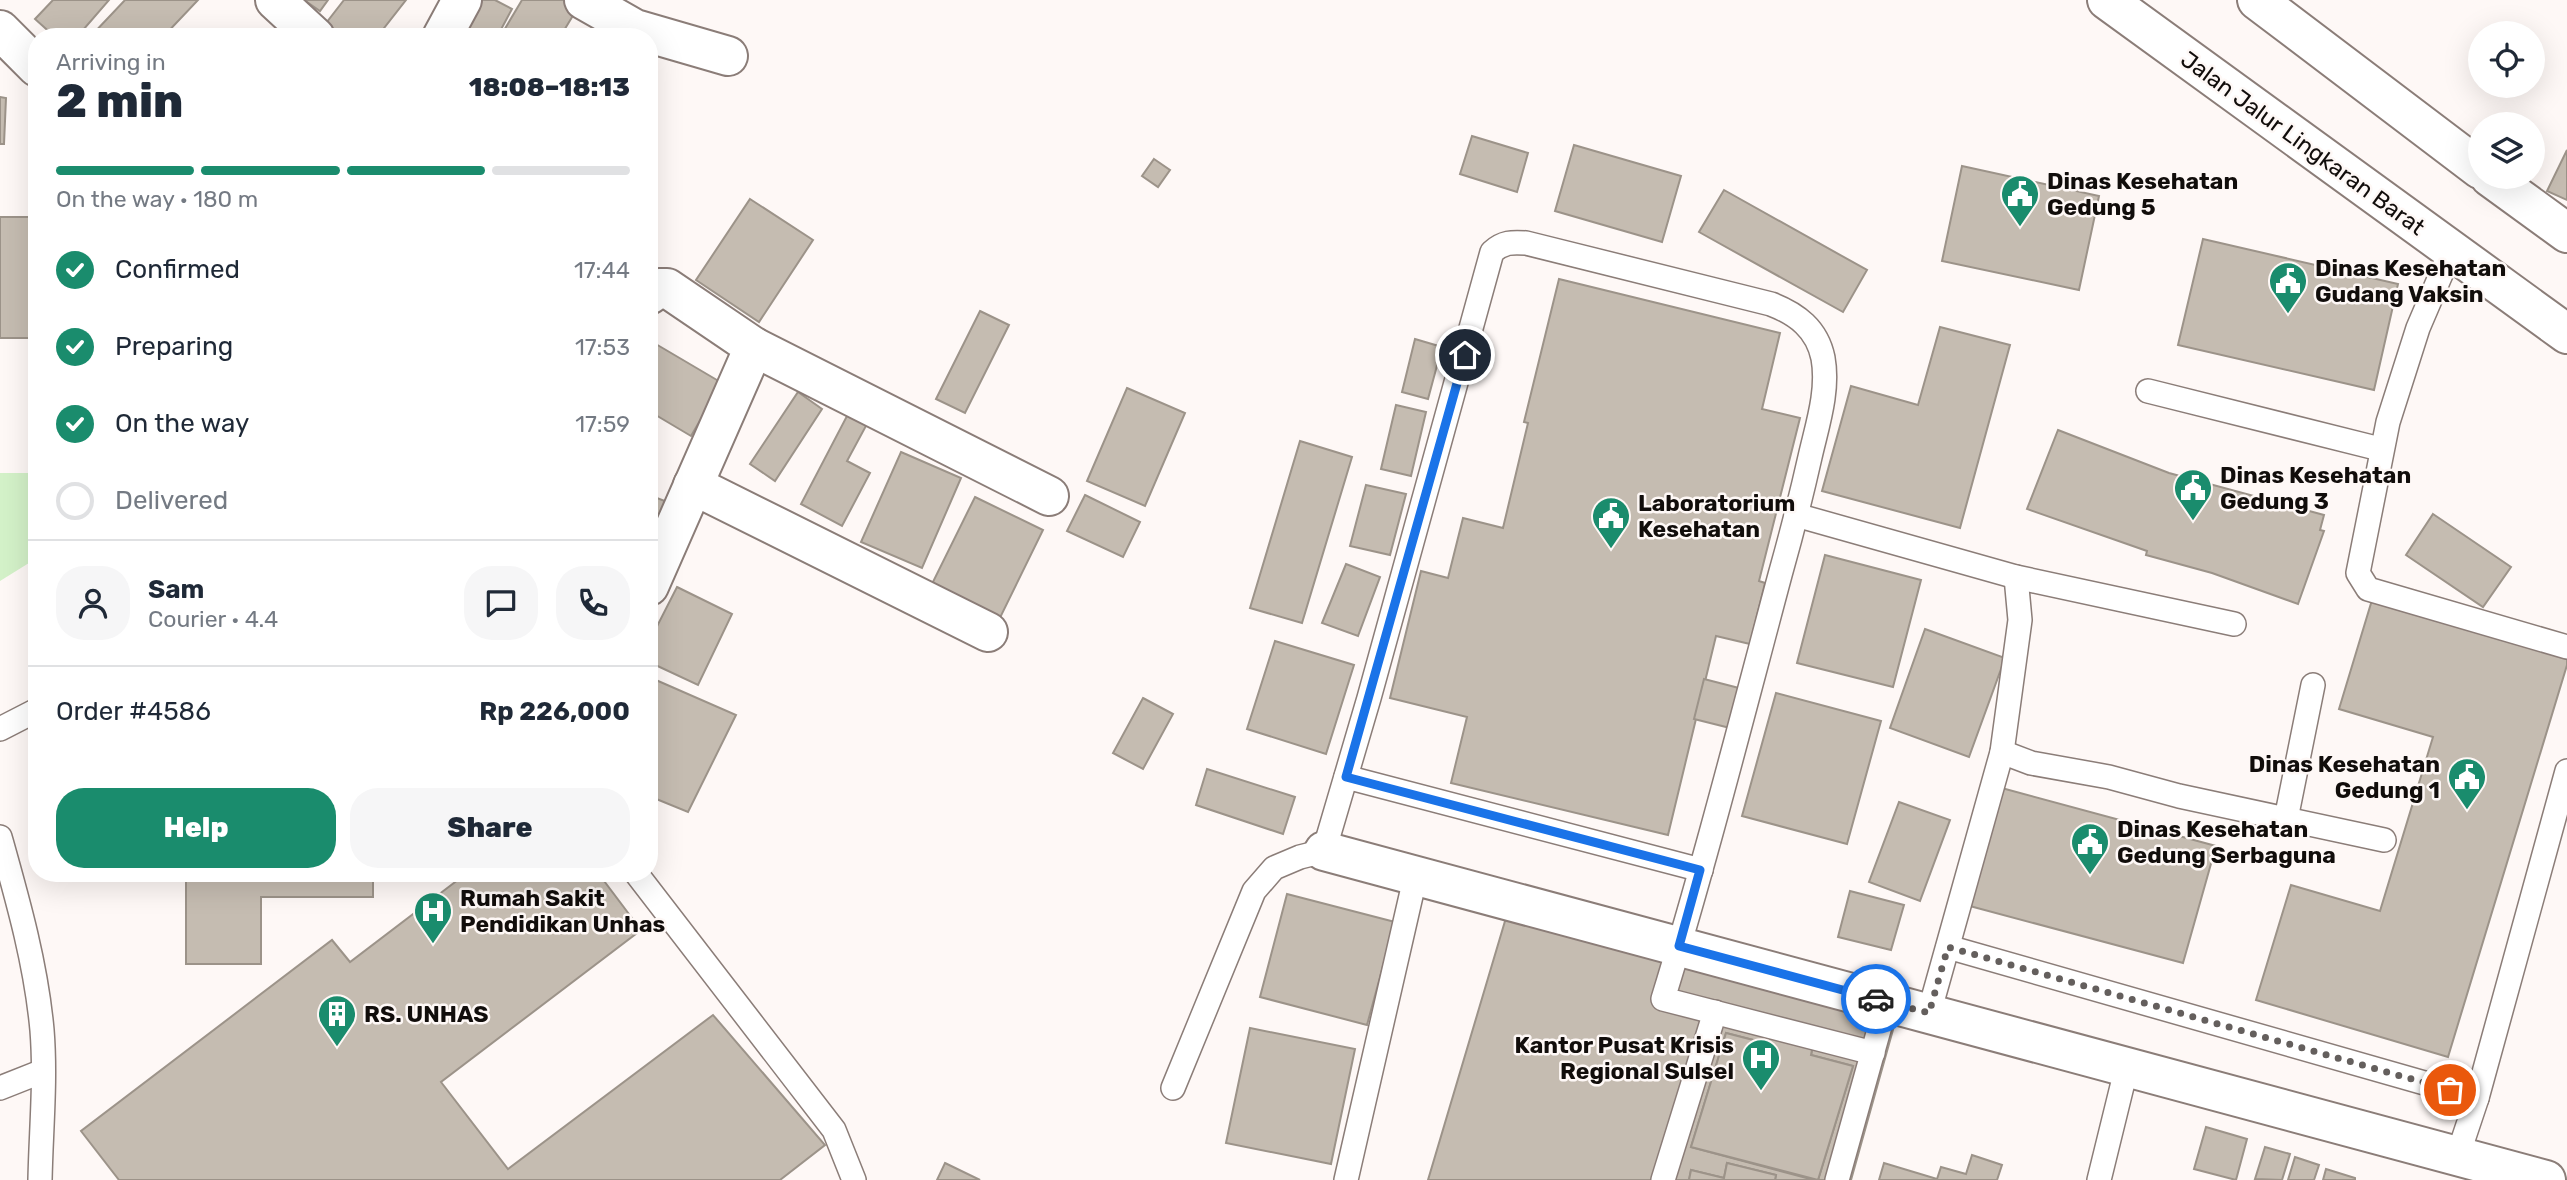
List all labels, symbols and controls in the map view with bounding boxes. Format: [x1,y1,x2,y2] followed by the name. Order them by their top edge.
[2468,21,2545,189] map controls
[2468,21,2545,98] button: locate
[2175,45,2431,241] street label: Jalan Jalur Lingkaran Barat
[56,48,166,76] text: Arriving in
[469,72,630,103] text: 18:08–18:13
[56,74,183,129] text: 2 min
[2468,112,2545,189] button: layers
[2047,167,2238,221] place label: Dinas Kesehatan Gedung 5
[1999,173,2041,228] public building icon: Dinas Kesehatan Gedung 5
[56,185,258,213] text: On the way · 180 m
[56,251,94,289] icon: check
[115,254,240,285] text: Confirmed
[2315,254,2506,308] place label: Dinas Kesehatan Gudang Vaksin
[574,256,630,284] text: 17:44
[2267,260,2309,315] public building icon: Dinas Kesehatan Gudang Vaksin
[1435,325,1495,385] pin
[56,328,94,366] icon: check
[115,331,233,362] text: Preparing
[575,333,630,361] text: 17:53
[1446,336,1484,374] icon: home
[56,405,94,443] icon: check
[115,408,249,439] text: On the way
[575,410,630,438] text: 17:59
[2220,461,2411,515] place label: Dinas Kesehatan Gedung 3
[2172,467,2214,522] public building icon: Dinas Kesehatan Gedung 3
[115,485,228,516] text: Delivered
[1638,489,1795,543] place label: Laboratorium Kesehatan
[1590,495,1632,550] public building icon: Laboratorium Kesehatan
[56,566,130,640] button: person
[464,566,538,640] button: chat
[556,566,630,640] button: phone
[148,574,204,605] text: Sam
[148,605,278,633] text: Courier · 4.4
[56,696,211,727] text: Order #4586
[479,696,630,727] text: Rp 226,000
[2249,750,2440,804] place label: Dinas Kesehatan Gedung 1
[2446,756,2488,811] public building icon: Dinas Kesehatan Gedung 1
[56,788,336,868] button: Help
[350,788,630,868] button: Share
[2117,815,2336,869] place label: Dinas Kesehatan Gedung Serbaguna
[2069,821,2111,876] public building icon: Dinas Kesehatan Gedung Serbaguna
[460,884,665,938] place label: Rumah Sakit Pendidikan Unhas
[412,890,454,945] hospital icon: Rumah Sakit Pendidikan Unhas
[1841,964,1911,1034] courier
[1857,980,1895,1018] icon: car
[316,993,358,1048] building icon: RS. UNHAS
[364,1000,488,1028] place label: RS. UNHAS
[1515,1031,1734,1085] place label: Kantor Pusat Krisis Regional Sulsel
[1740,1037,1782,1092] hospital icon: Kantor Pusat Krisis Regional Sulsel
[2420,1060,2480,1120] pin
[2431,1071,2469,1109] icon: bag

